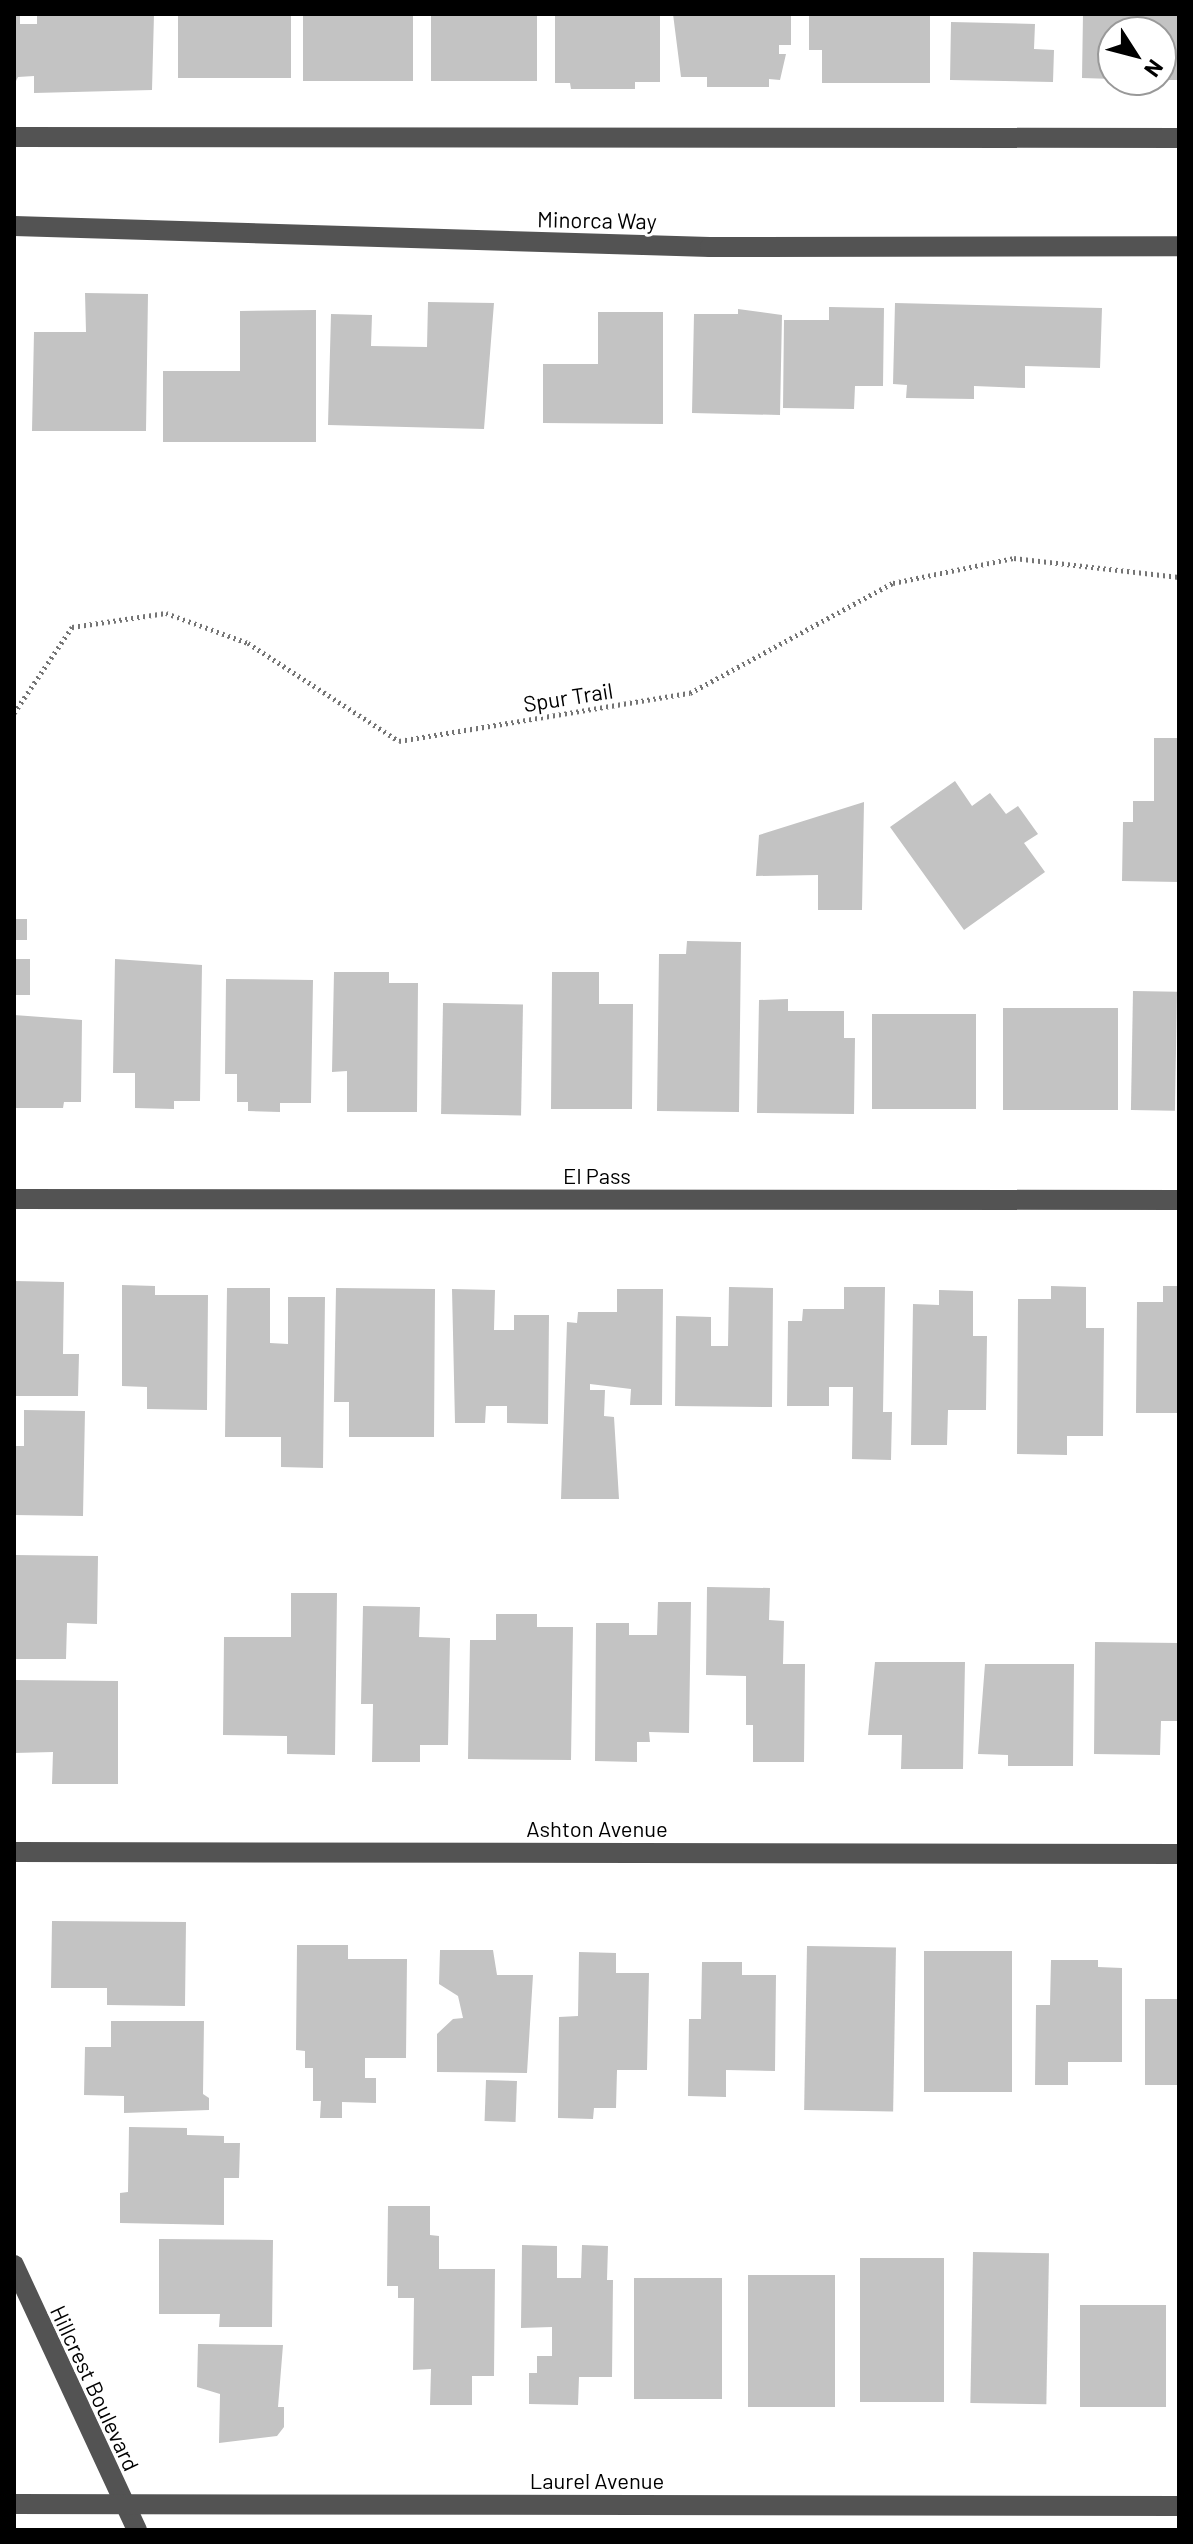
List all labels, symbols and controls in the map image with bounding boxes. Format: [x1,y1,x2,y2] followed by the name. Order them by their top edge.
[1097,16,1177,96] north arrow
[1140,55,1170,82] text: N
[537,206,657,234] street label: Minorca Way
[521,677,615,717] street label: Spur Trail
[563,1163,631,1189] street label: El Pass
[526,1816,668,1842] street label: Ashton Avenue
[45,2301,145,2475] street label: Hillcrest Boulevard
[530,2468,664,2494] street label: Laurel Avenue

